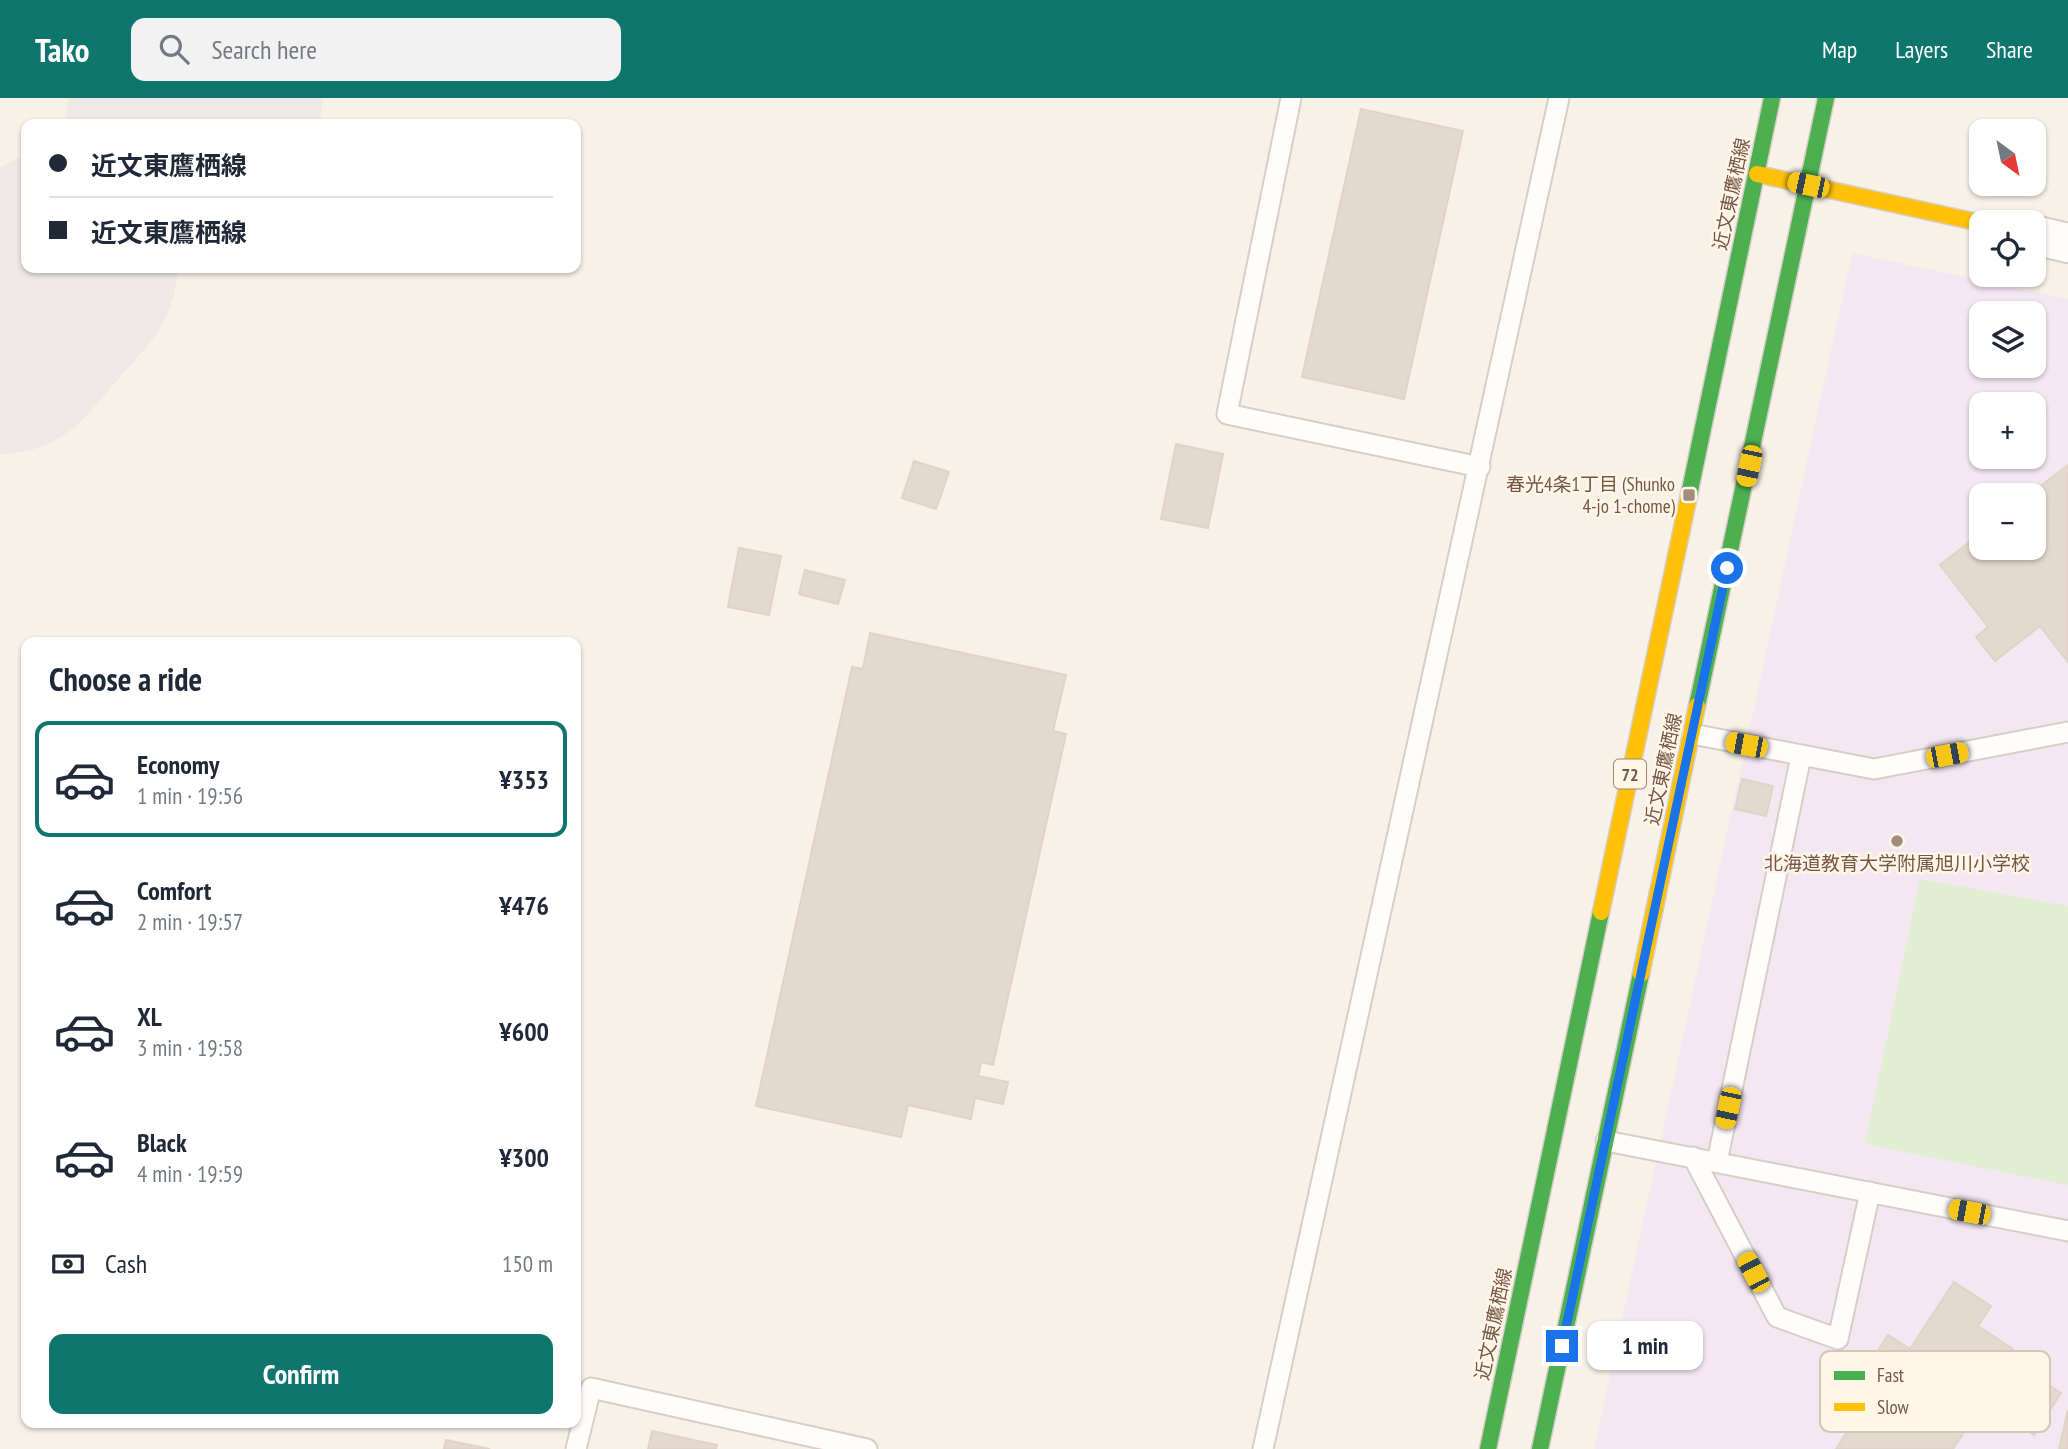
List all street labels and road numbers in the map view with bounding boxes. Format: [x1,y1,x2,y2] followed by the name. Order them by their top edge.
[1707,136,1755,252] street label: 近文東鷹栖線
[1639,711,1687,827] street label: 近文東鷹栖線
[1614,760,1646,788] road number: 72
[1469,1266,1517,1382] street label: 近文東鷹栖線

